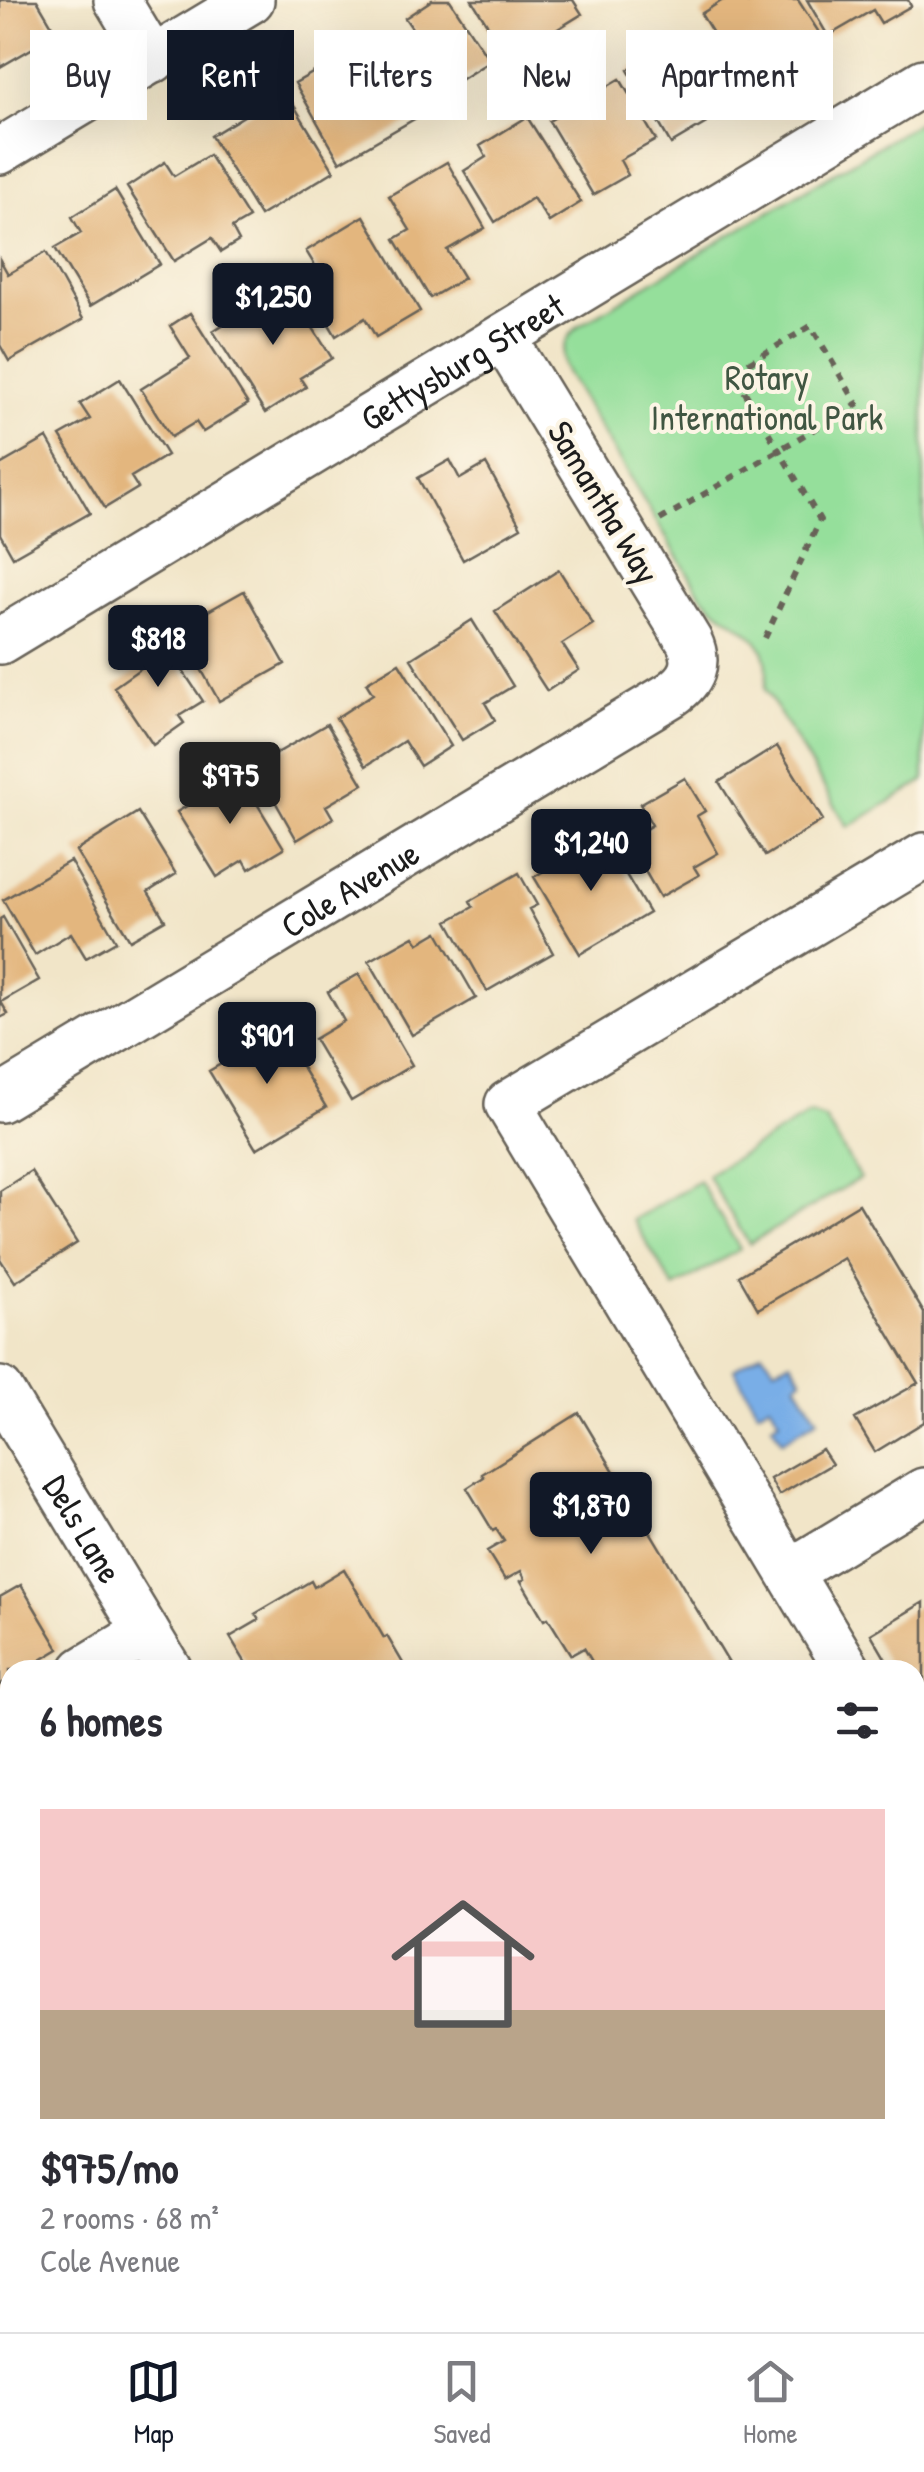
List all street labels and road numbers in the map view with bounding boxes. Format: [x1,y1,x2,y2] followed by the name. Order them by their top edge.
[351,281,574,441] street label: Gettysburg Street
[537,412,671,592] street label: Samantha Way
[272,829,427,948] street label: Cole Avenue
[33,1466,134,1591] street label: Dels Lane

